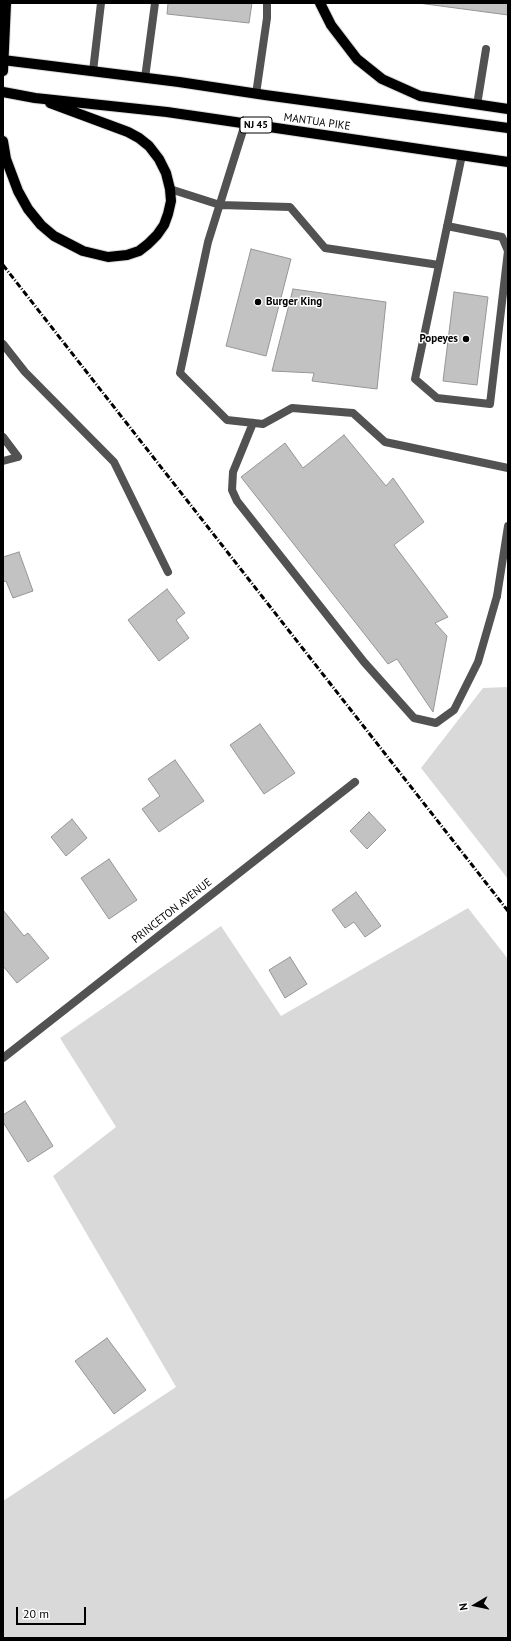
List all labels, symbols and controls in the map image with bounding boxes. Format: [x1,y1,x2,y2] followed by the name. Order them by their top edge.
[283,111,351,133] street label: MANTUA PIKE
[240,117,272,133] road number: NJ 45
[266,295,322,309] place label: Burger King
[253,297,263,307] marker: Burger King
[419,332,458,346] place label: Popeyes
[461,334,471,344] marker: Popeyes
[130,876,214,946] street label: PRINCETON AVENUE
[455,1585,495,1625] north arrow
[18,1599,88,1625] scale bar
[456,1602,471,1612] text: N
[23,1606,49,1621] text: 20 m

